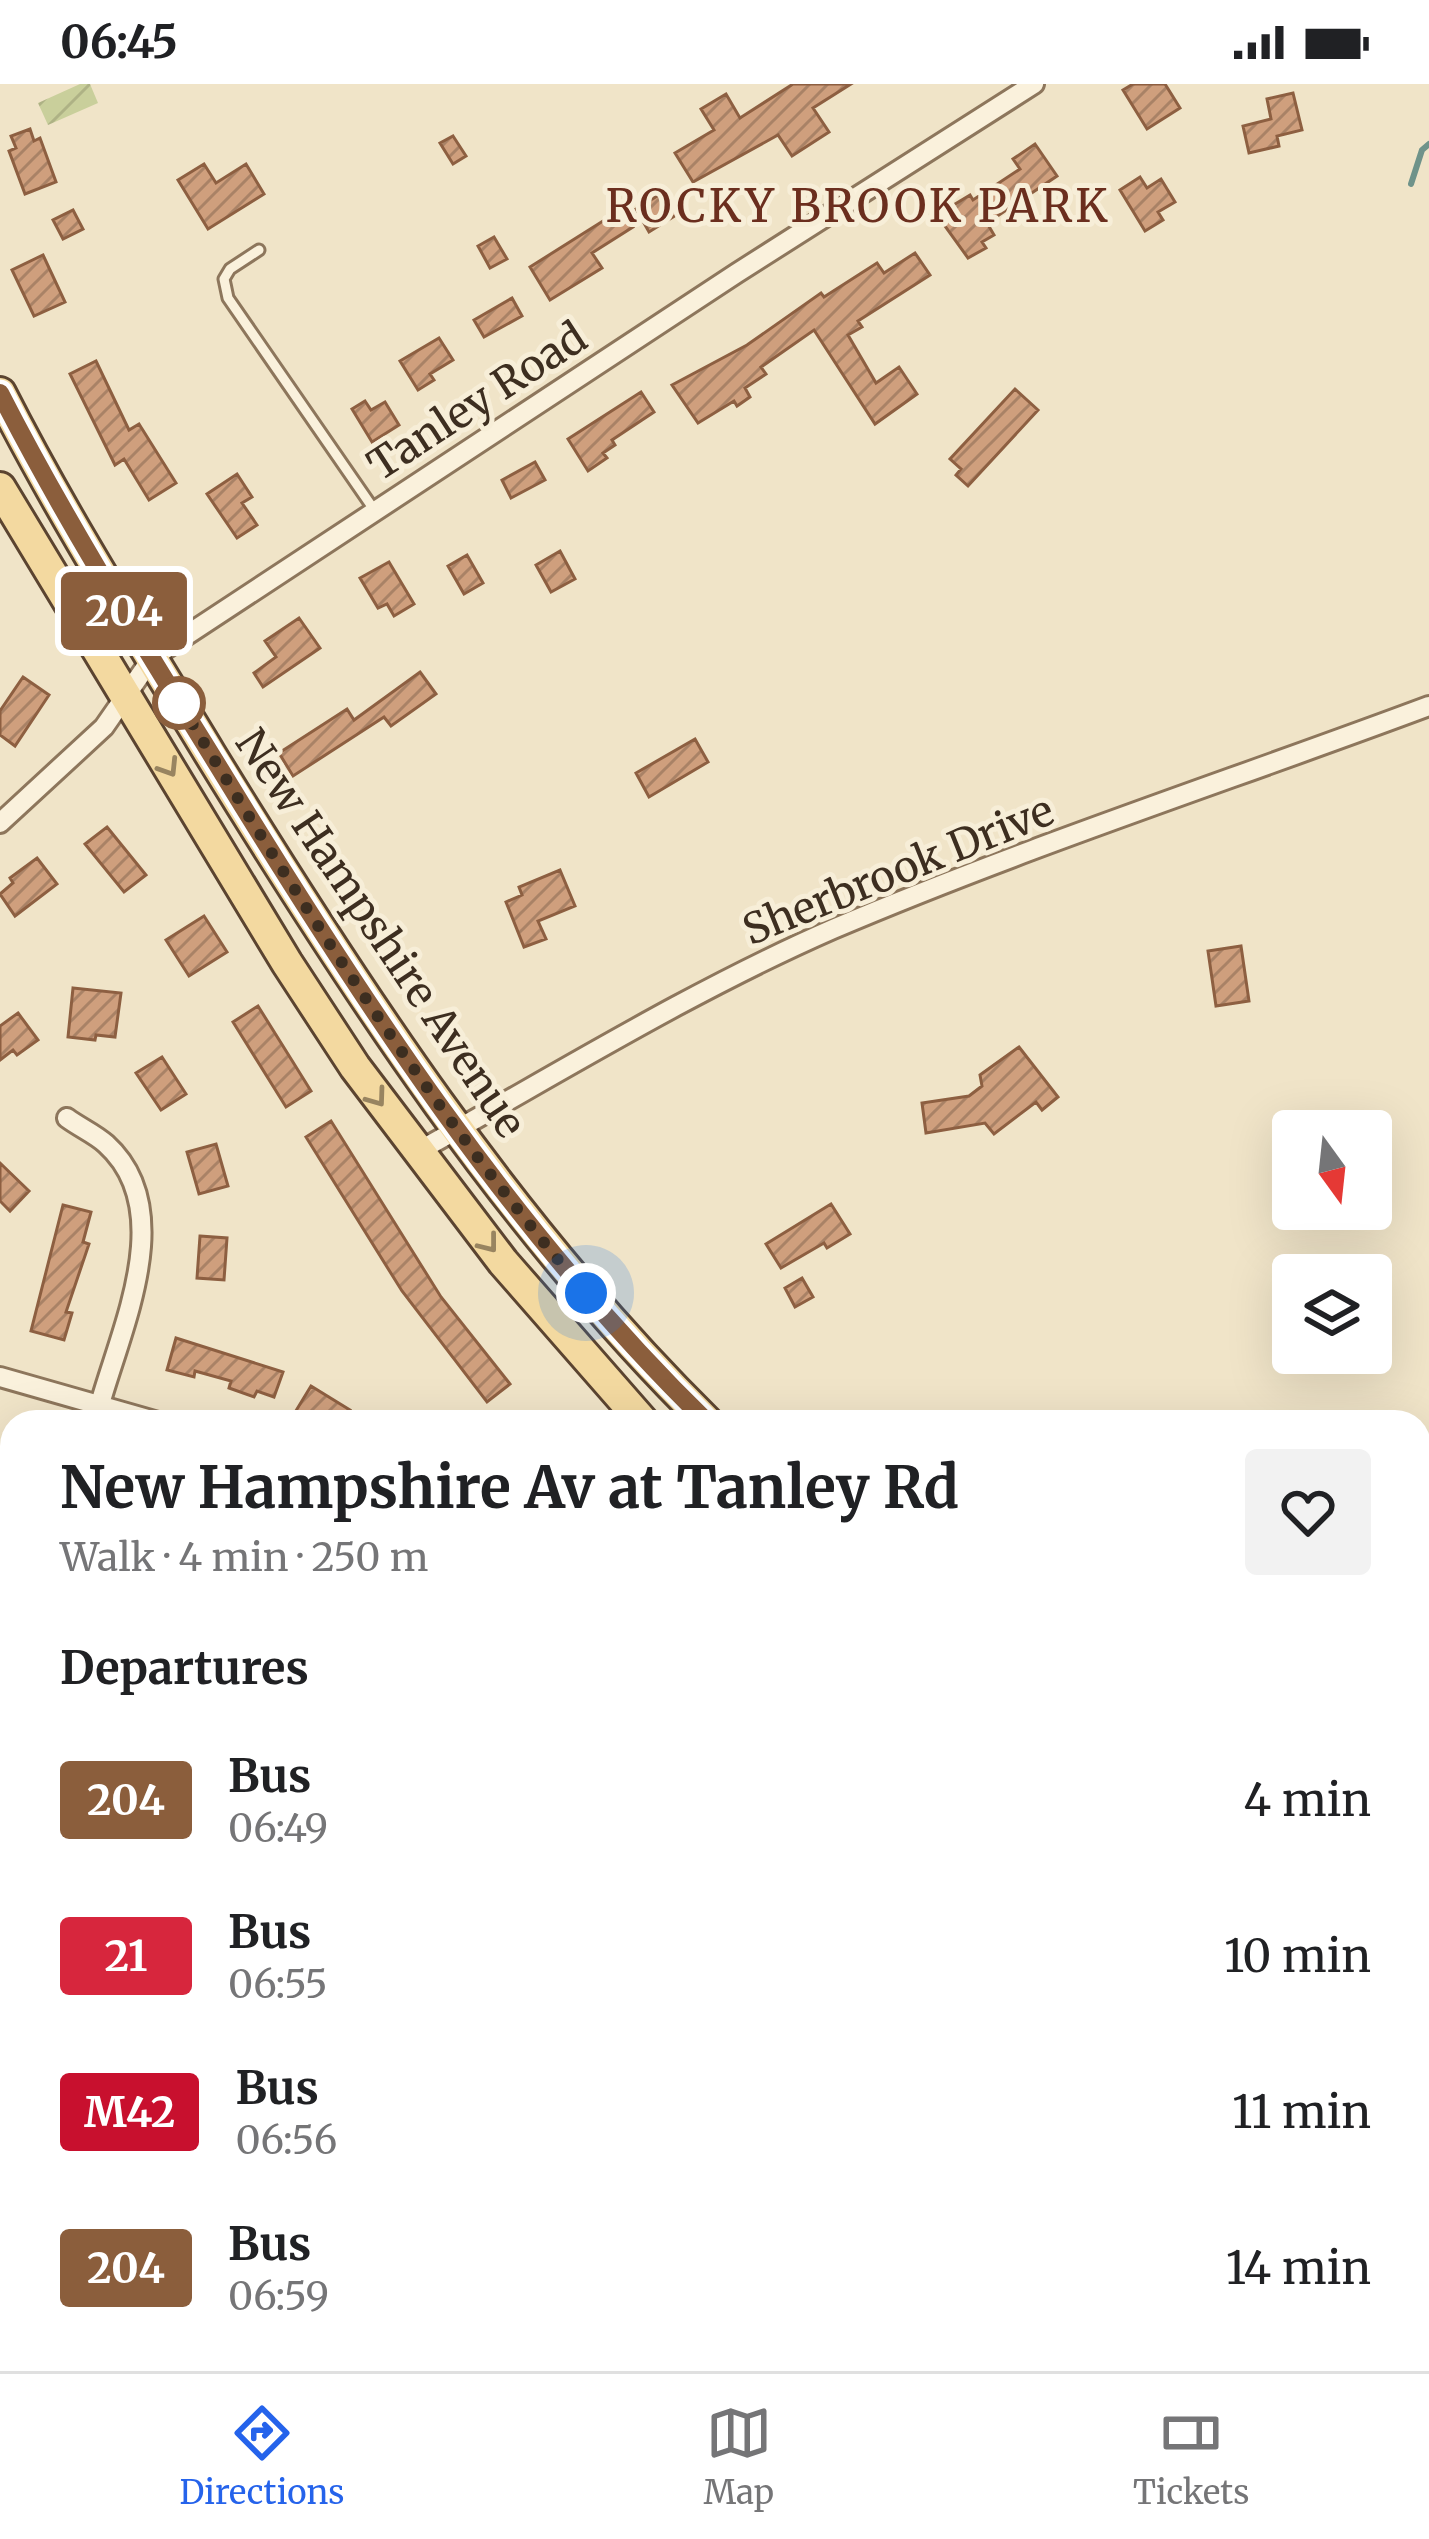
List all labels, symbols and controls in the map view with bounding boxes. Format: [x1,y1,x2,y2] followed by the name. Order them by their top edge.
[60,14,178,70] text: 06:45
[605,178,1111,234] district label: ROCKY BROOK PARK
[358,311,596,491] street label: Tanley Road
[55,572,193,650] line badge: 204
[85,585,163,637] text: 204
[154,678,204,728] unlabelled marker
[225,719,537,1147] street label: New Hampshire Avenue
[155,755,177,777] one-way arrow
[735,784,1061,956] street label: Sherbrook Drive
[363,1085,385,1107] one-way arrow
[1272,1110,1392,1230] north arrow
[1272,1110,1392,1374] map controls
[474,1231,496,1253] one-way arrow
[1272,1254,1392,1374] button: layers
[556,1263,616,1323] your location
[1245,1449,1371,1575] button: heart
[60,1452,959,1524] text: New Hampshire Av at Tanley Rd
[60,1533,429,1582] text: Walk · 4 min · 250 m
[60,1640,309,1696] text: Departures
[228,1748,311,1804] text: Bus
[1244,1772,1371,1828] text: 4 min
[87,1774,165,1826] text: 204
[228,1804,328,1853] text: 06:49
[228,1904,311,1960] text: Bus
[1224,1928,1371,1984] text: 10 min
[105,1930,148,1982] text: 21
[228,1960,328,2009] text: 06:55
[235,2060,319,2116] text: Bus
[1232,2084,1371,2140] text: 11 min
[84,2086,175,2138] text: M42
[235,2116,337,2165] text: 06:56
[228,2216,311,2272] text: Bus
[1226,2240,1371,2296] text: 14 min
[87,2242,165,2294] text: 204
[228,2272,329,2321] text: 06:59
[180,2400,345,2513] tab: Directions
[704,2400,774,2513] tab: Map
[1133,2400,1249,2513] tab: Tickets

